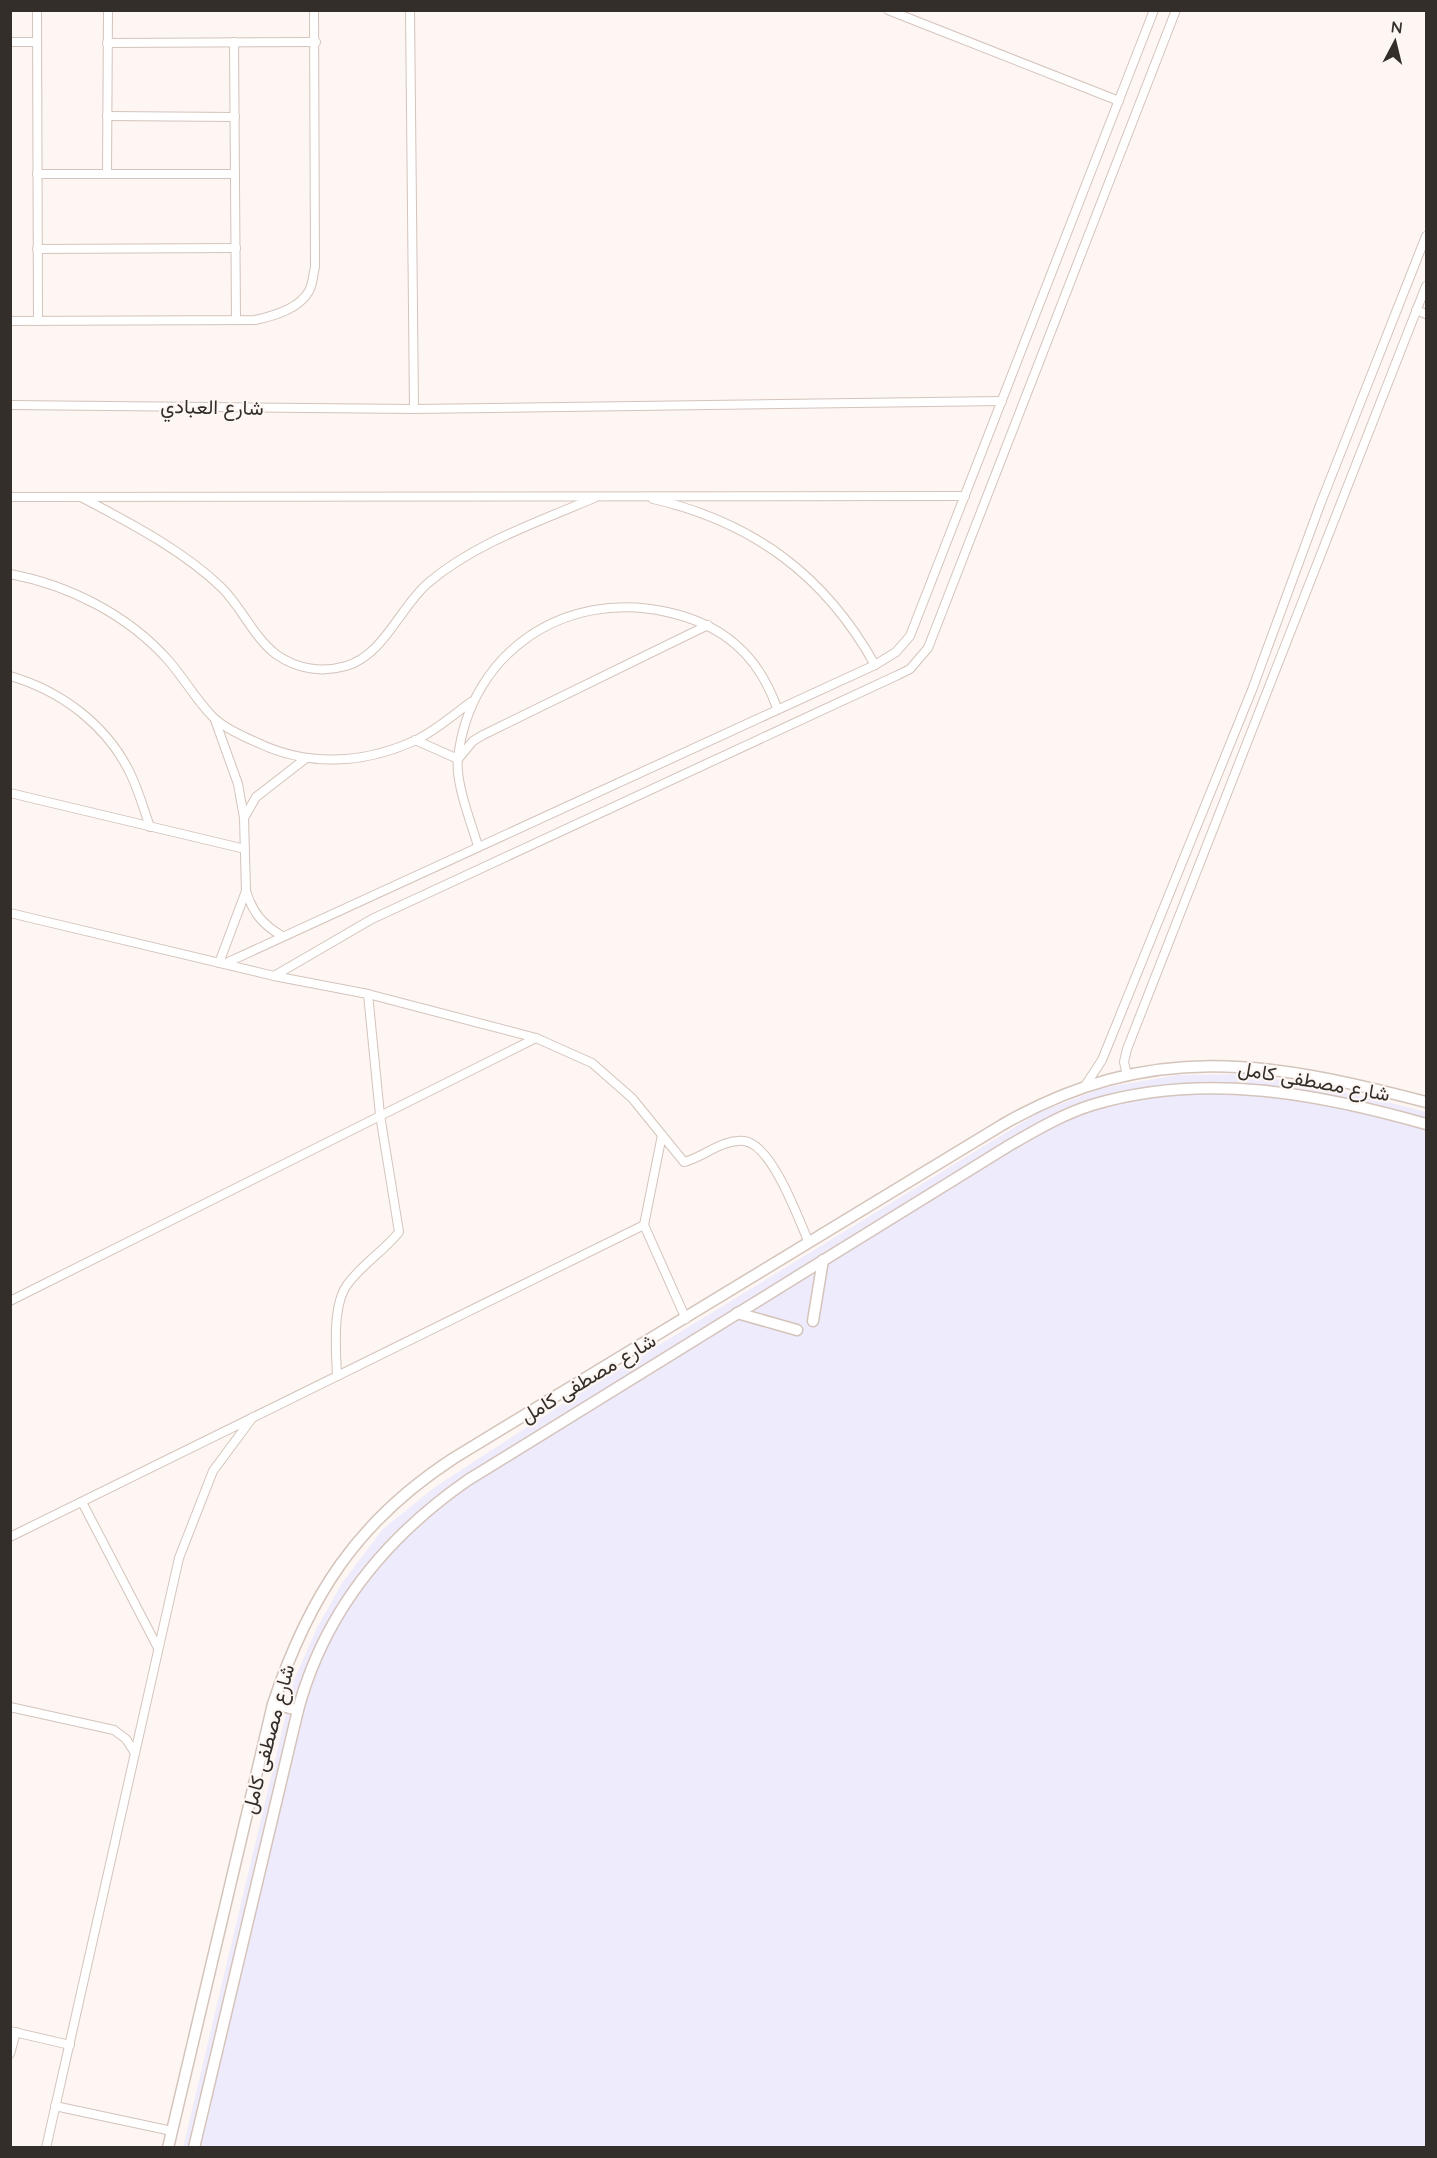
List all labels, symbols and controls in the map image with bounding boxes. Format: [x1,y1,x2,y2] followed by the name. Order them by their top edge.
[1365,12,1425,72] north arrow
[1390,16,1404,38] text: N
[160,393,264,425] street label: شارع العبادي
[1236,1055,1392,1108] street label: شارع مصطفى كامل
[515,1327,661,1430] street label: شارع مصطفى كامل
[236,1661,301,1817] street label: شارع مصطفى كامل

